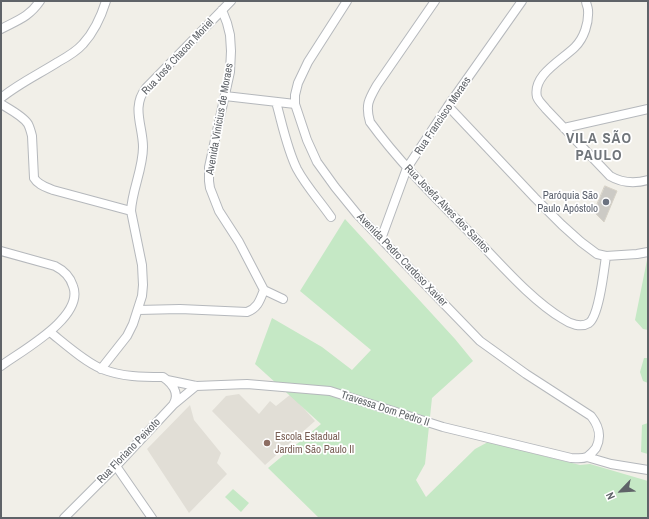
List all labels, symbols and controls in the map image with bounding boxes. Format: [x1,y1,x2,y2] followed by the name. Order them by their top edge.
[139,16,217,98] street label: Rua José Chacon Moriel
[204,62,236,176] street label: Avenida Vinícius de Moraes
[412,74,474,158] street label: Rua Francisco Moraes
[566,130,632,165] district label: VILA SÃO PAULO
[401,162,493,256] street label: Rua Josefa Alves dos Santos
[537,189,598,215] place label: Paróquia São Paulo Apóstolo
[601,197,611,207] marker: Paróquia São Paulo Apóstolo
[354,211,450,309] street label: Avenida Pedro Cardoso Xavier
[339,388,431,430] street label: Travessa Dom Pedro II
[95,416,163,486] street label: Rua Floriano Peixoto
[275,430,354,456] place label: Escola Estadual Jardim São Paulo II
[262,438,272,448] marker: Escola Estadual Jardim São Paulo II
[601,471,641,511] north arrow
[602,490,618,502] text: N

